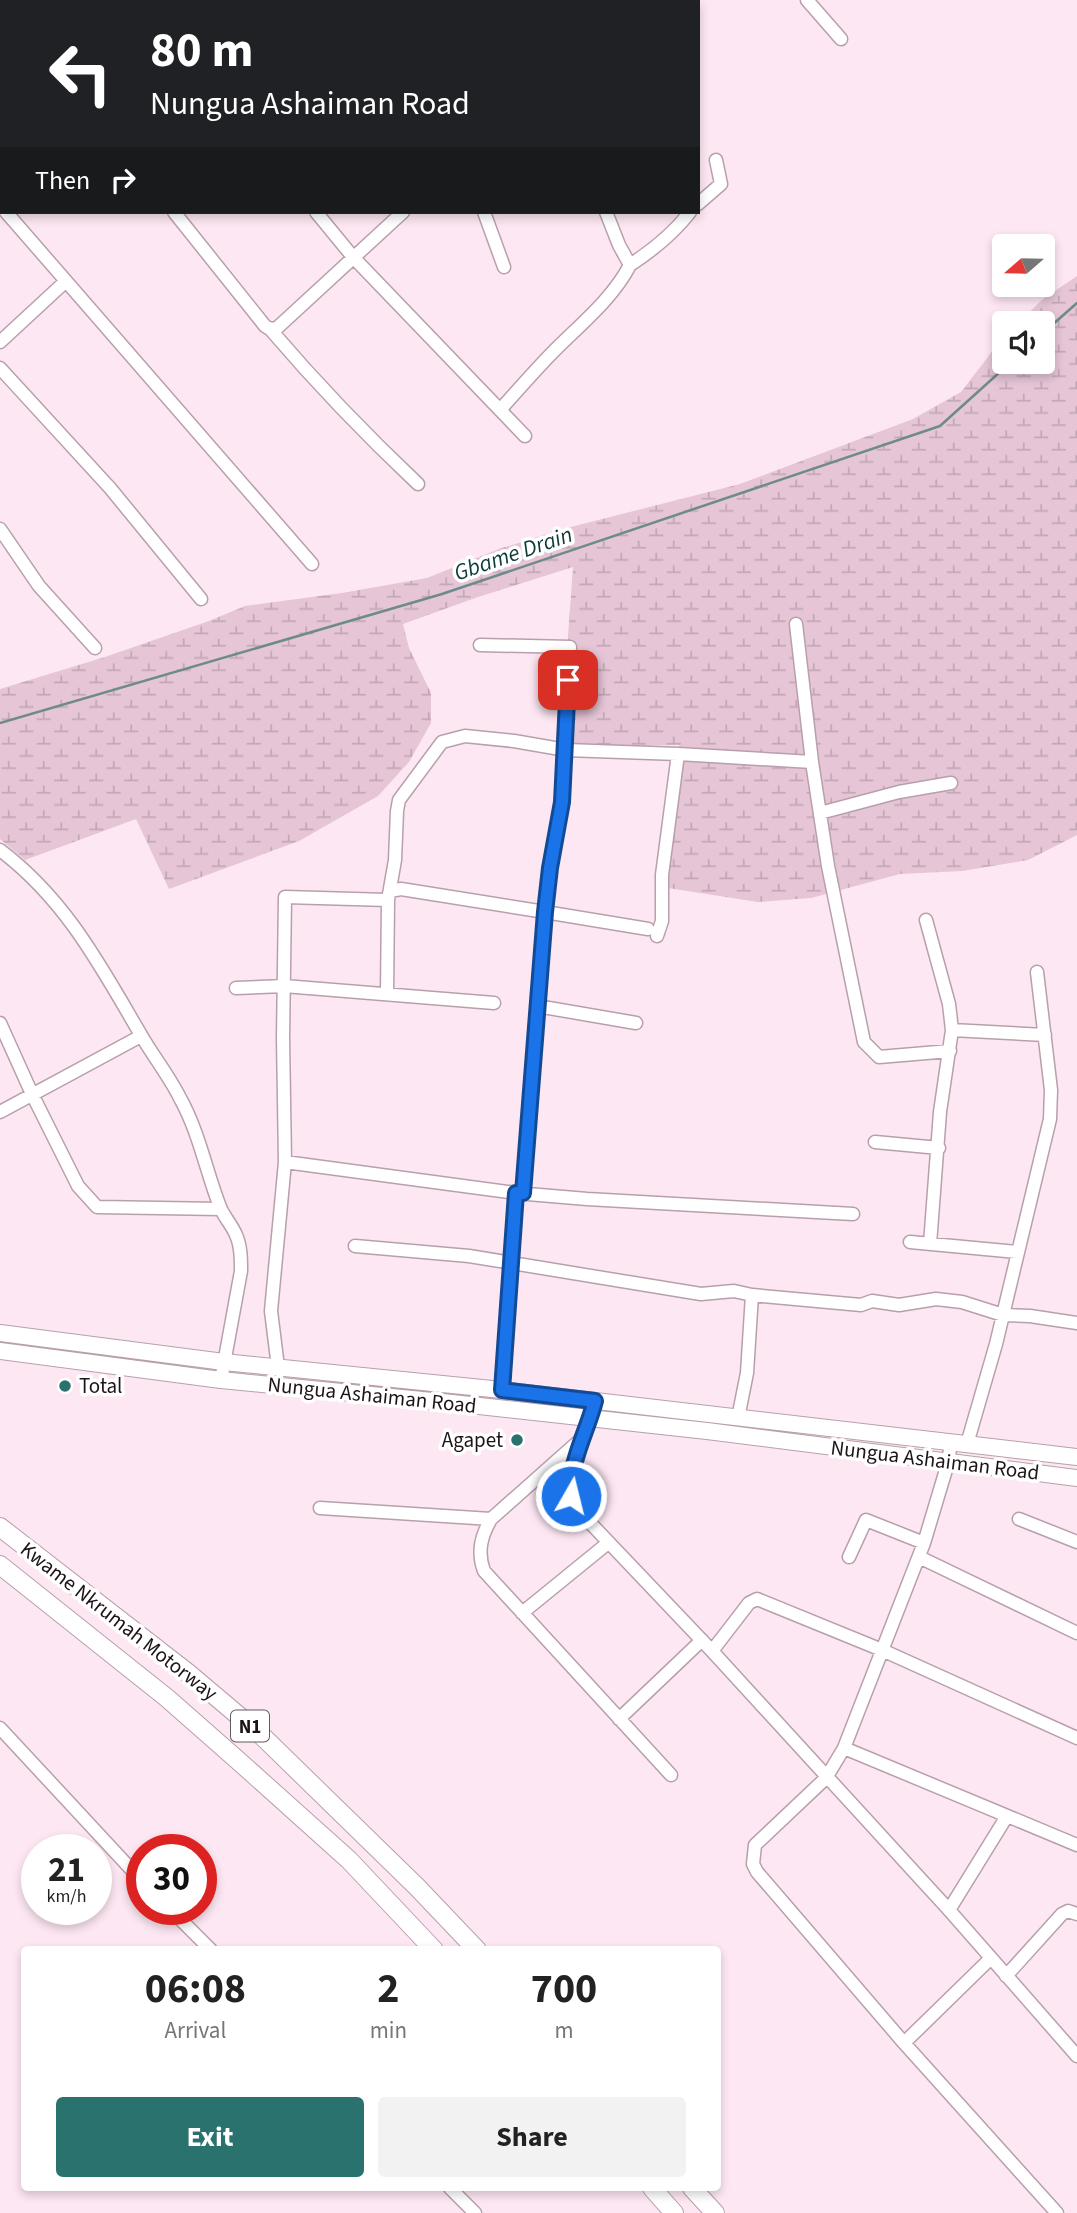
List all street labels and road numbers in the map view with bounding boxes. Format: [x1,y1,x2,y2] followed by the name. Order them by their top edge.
[266,1369,478,1421] street label: Nungua Ashaiman Road
[829,1432,1041,1488] street label: Nungua Ashaiman Road
[14,1534,224,1708] street label: Kwame Nkrumah Motorway
[231,1710,269,1742] road number: N1

